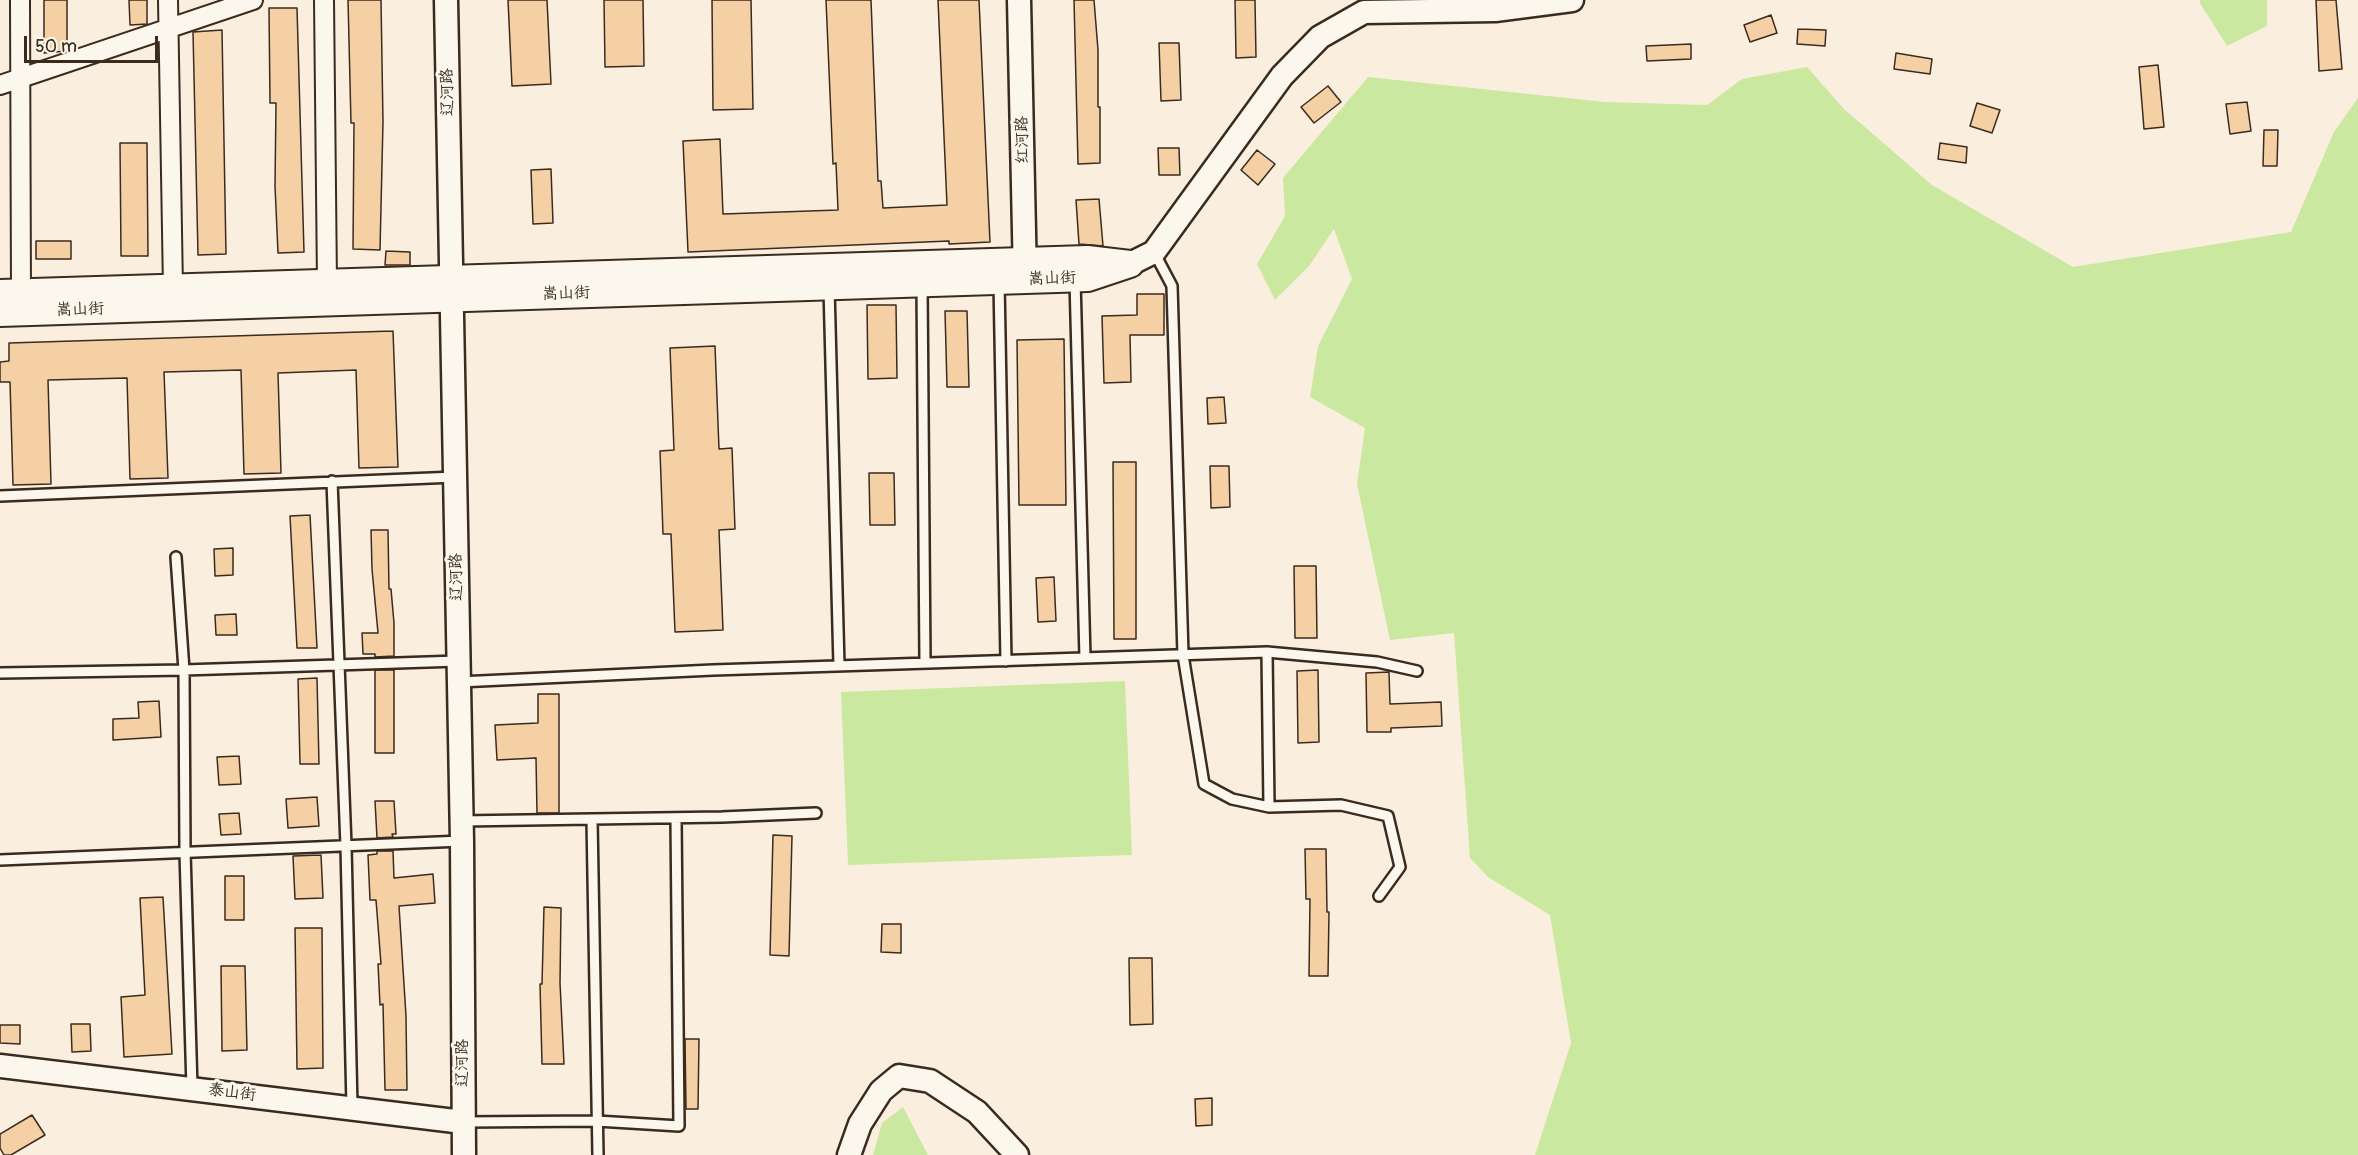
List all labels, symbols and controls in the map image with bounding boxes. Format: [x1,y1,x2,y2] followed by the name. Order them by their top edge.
[27,24,160,62] scale bar
[35,35,77,58] text: 50 m
[438,68,458,116] street label: 辽河路
[1013,116,1033,164] street label: 红河路
[1028,269,1076,289] street label: 嵩山街
[542,284,590,304] street label: 嵩山街
[56,300,104,320] street label: 嵩山街
[447,553,467,601] street label: 辽河路
[453,1039,473,1087] street label: 辽河路
[207,1081,257,1105] street label: 泰山街

